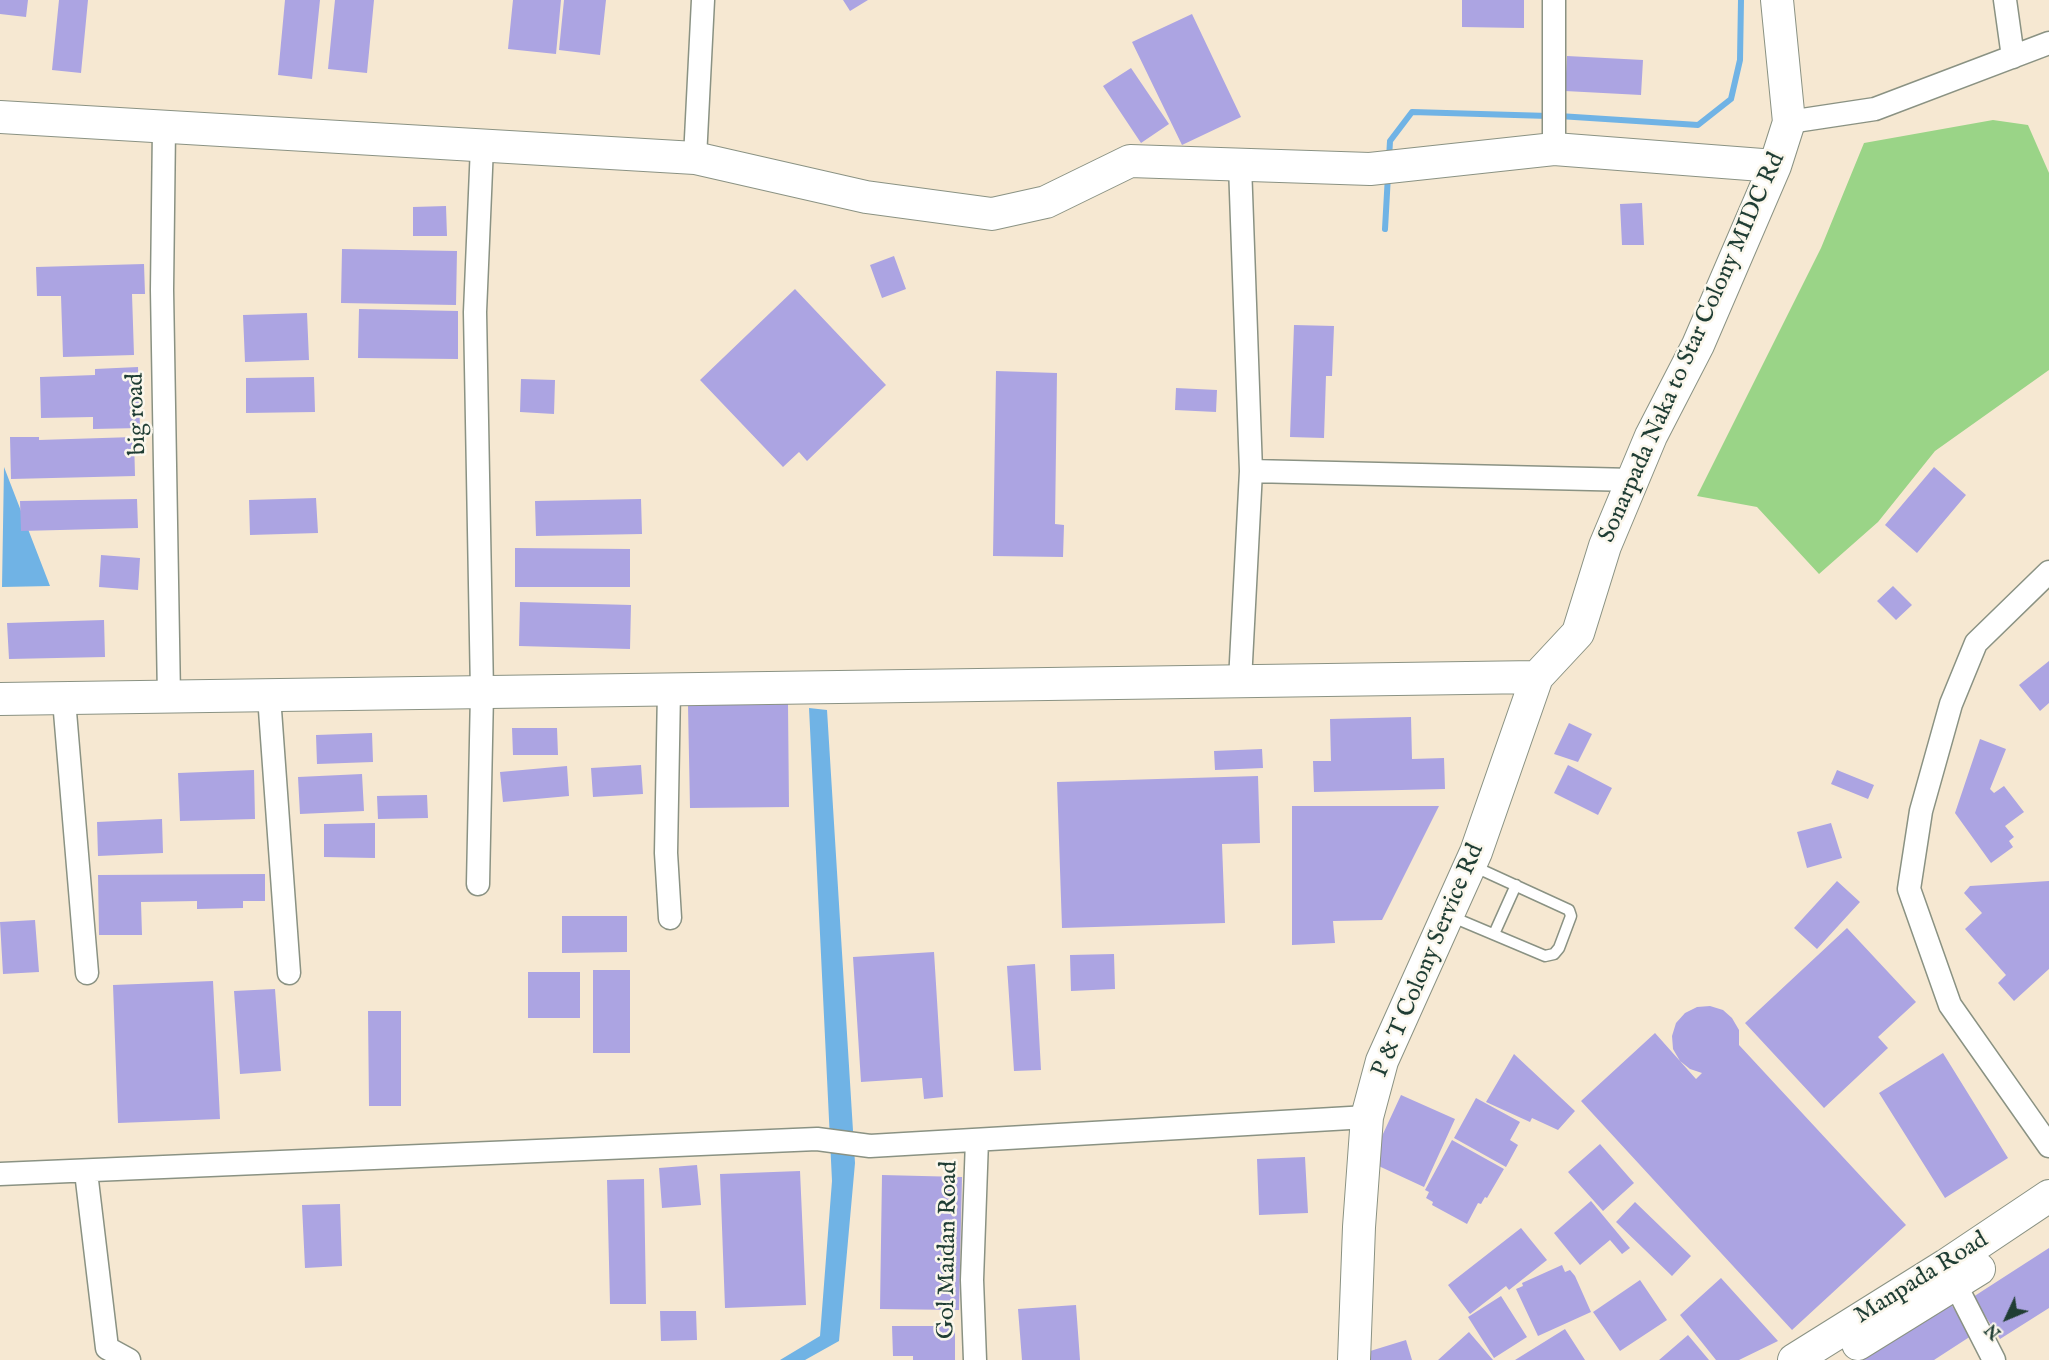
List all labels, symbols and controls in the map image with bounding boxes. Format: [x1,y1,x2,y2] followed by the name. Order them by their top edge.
[1594,149,1792,547] street label: Sonarpada Naka to Star Colony MIDC Rd
[122,372,154,456] street label: big road
[1367,840,1491,1082] street label: P & T Colony Service Rd
[933,1161,965,1339] street label: Gol Maidan Road
[1850,1227,1994,1331] street label: Manpada Road
[1977,1288,2037,1348] north arrow
[1982,1319,2006,1342] text: N

